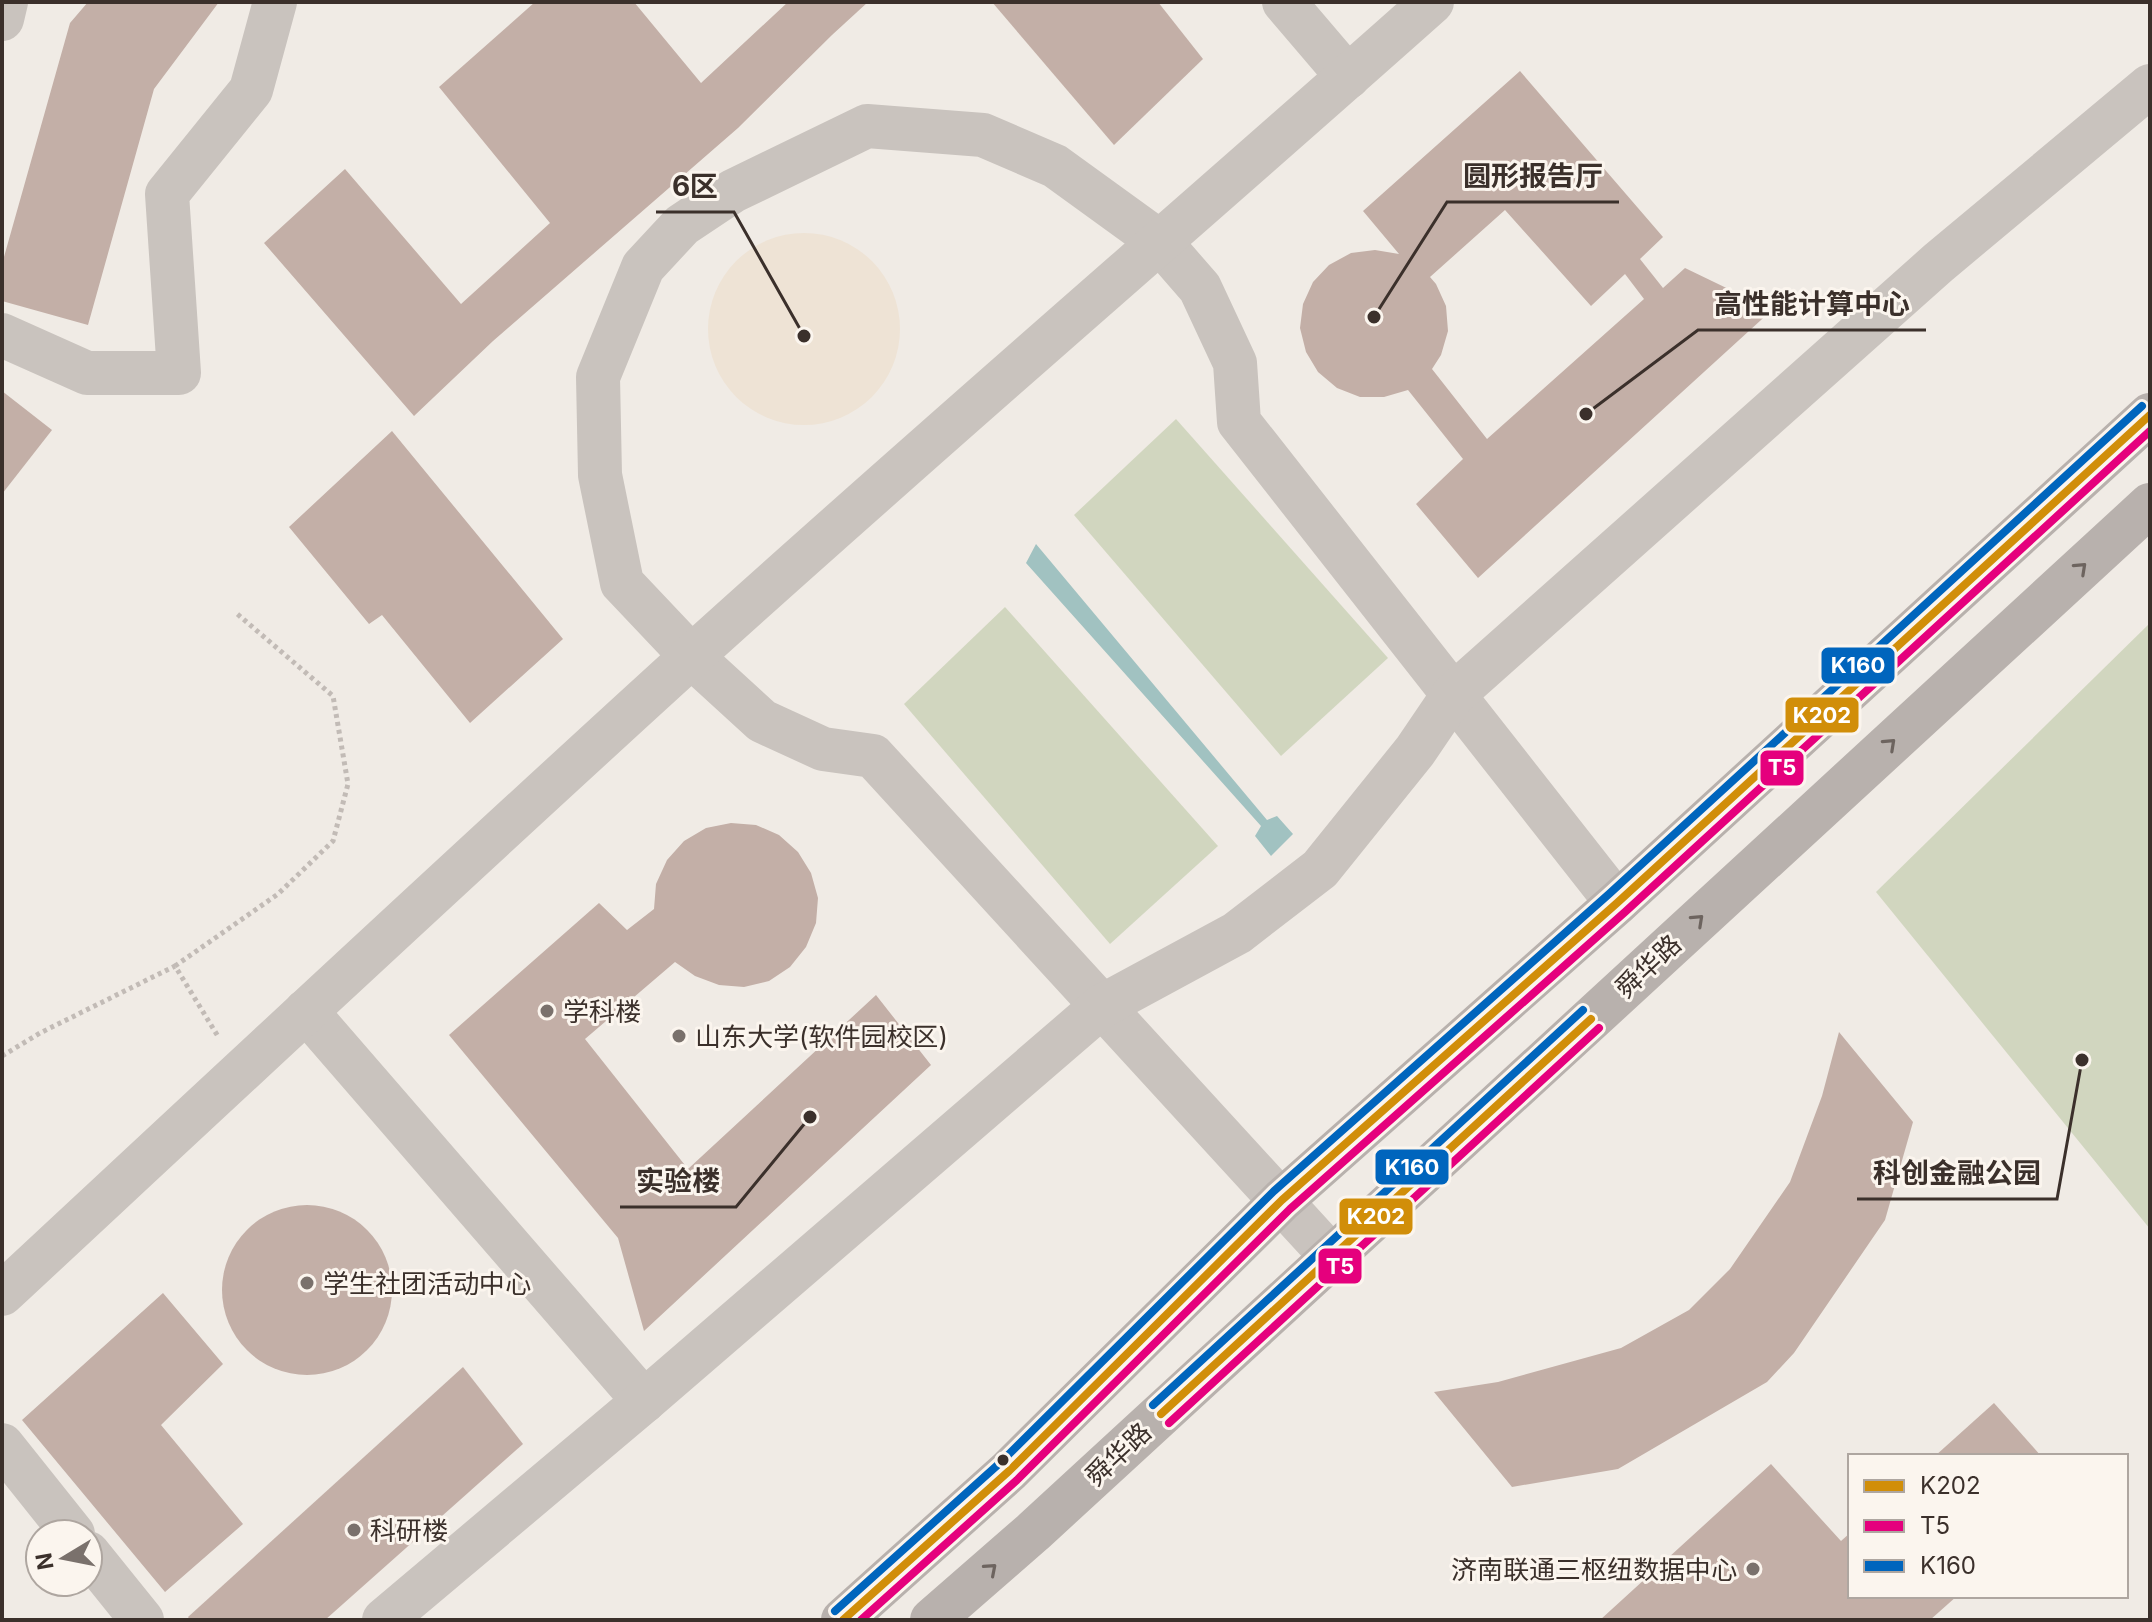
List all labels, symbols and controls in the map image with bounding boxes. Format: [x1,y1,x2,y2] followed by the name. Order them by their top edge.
[1447,150,1619,202] callout: 圆形报告厅
[1463,159,1603,193] text: 圆形报告厅
[656,160,734,212] callout: 6区
[672,169,718,203] text: 6区
[1698,278,1926,330] callout: 高性能计算中心
[1714,287,1910,321] text: 高性能计算中心
[2072,563,2087,577] one-way arrow
[1820,646,1896,685] line badge: K160
[1831,652,1885,678] text: K160
[1784,696,1860,734] line badge: K202
[1793,702,1851,728] text: K202
[1881,738,1895,753] one-way arrow
[1759,749,1805,787] line badge: T5
[1768,754,1796,780] text: T5
[1689,915,1704,929] one-way arrow
[1609,928,1687,1004] street label: 舜华路
[563,996,641,1027] place label: 学科楼
[538,1002,556,1020] marker: 学科楼
[695,1021,948,1052] place label: 山东大学(软件园校区)
[670,1027,688,1045] marker: 山东大学(软件园校区)
[1857,1147,2057,1199] callout: 科创金融公园
[1374,1148,1450,1186] line badge: K160
[1385,1154,1439,1180] text: K160
[620,1155,736,1207] callout: 实验楼
[1873,1156,2041,1190] text: 科创金融公园
[636,1164,720,1198] text: 实验楼
[1338,1197,1414,1236] line badge: K202
[1347,1203,1405,1229] text: K202
[1317,1247,1363,1285] line badge: T5
[1326,1253,1354,1279] text: T5
[323,1268,531,1299] place label: 学生社团活动中心
[298,1274,316,1292] marker: 学生社团活动中心
[1079,1416,1157,1492] street label: 舜华路
[995,1452,1011,1468] unlabelled marker
[1848,1454,2128,1598] legend
[1920,1471,1981,1500] text: K202
[1920,1511,1950,1540] text: T5
[370,1515,448,1546] place label: 科研楼
[24,1518,104,1598] north arrow
[345,1521,363,1539] marker: 科研楼
[30,1551,59,1572] text: N
[1920,1551,1976,1580] text: K160
[1451,1554,1737,1585] place label: 济南联通三枢纽数据中心
[1744,1560,1762,1578] marker: 济南联通三枢纽数据中心
[981,1564,996,1579] one-way arrow

